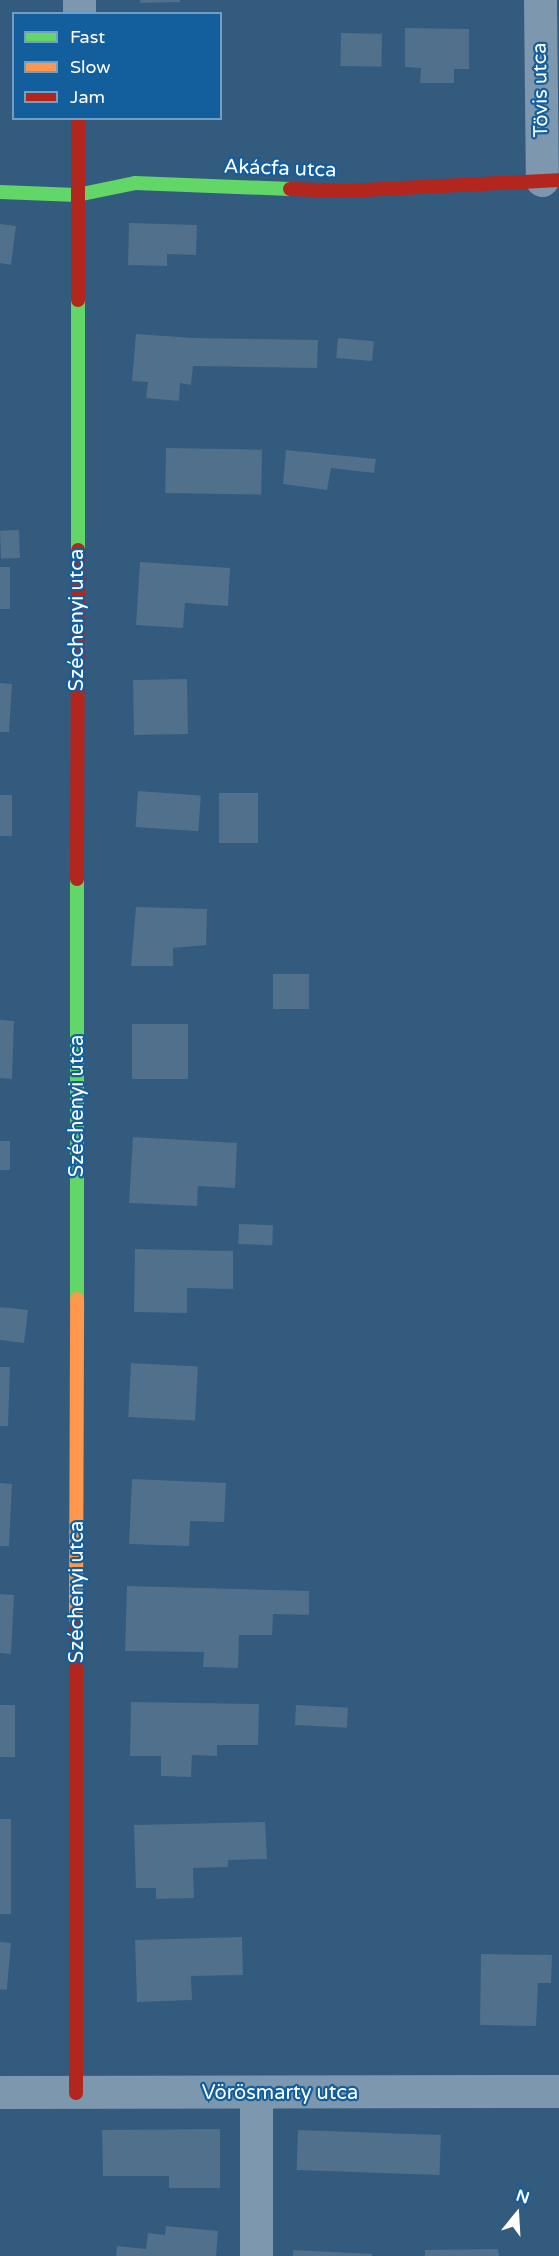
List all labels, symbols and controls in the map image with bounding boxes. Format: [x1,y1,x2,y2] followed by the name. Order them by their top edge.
[12,12,222,120] legend
[70,26,105,48] text: Fast
[528,42,554,138] street label: Tövis utca
[70,56,111,78] text: Slow
[70,86,105,108] text: Jam
[223,155,337,183] street label: Akácfa utca
[65,549,89,691] street label: Széchenyi utca
[65,1035,89,1177] street label: Széchenyi utca
[65,1521,89,1663] street label: Széchenyi utca
[202,2081,358,2105] street label: Vörösmarty utca
[487,2184,547,2244] north arrow
[513,2185,532,2208] text: N

